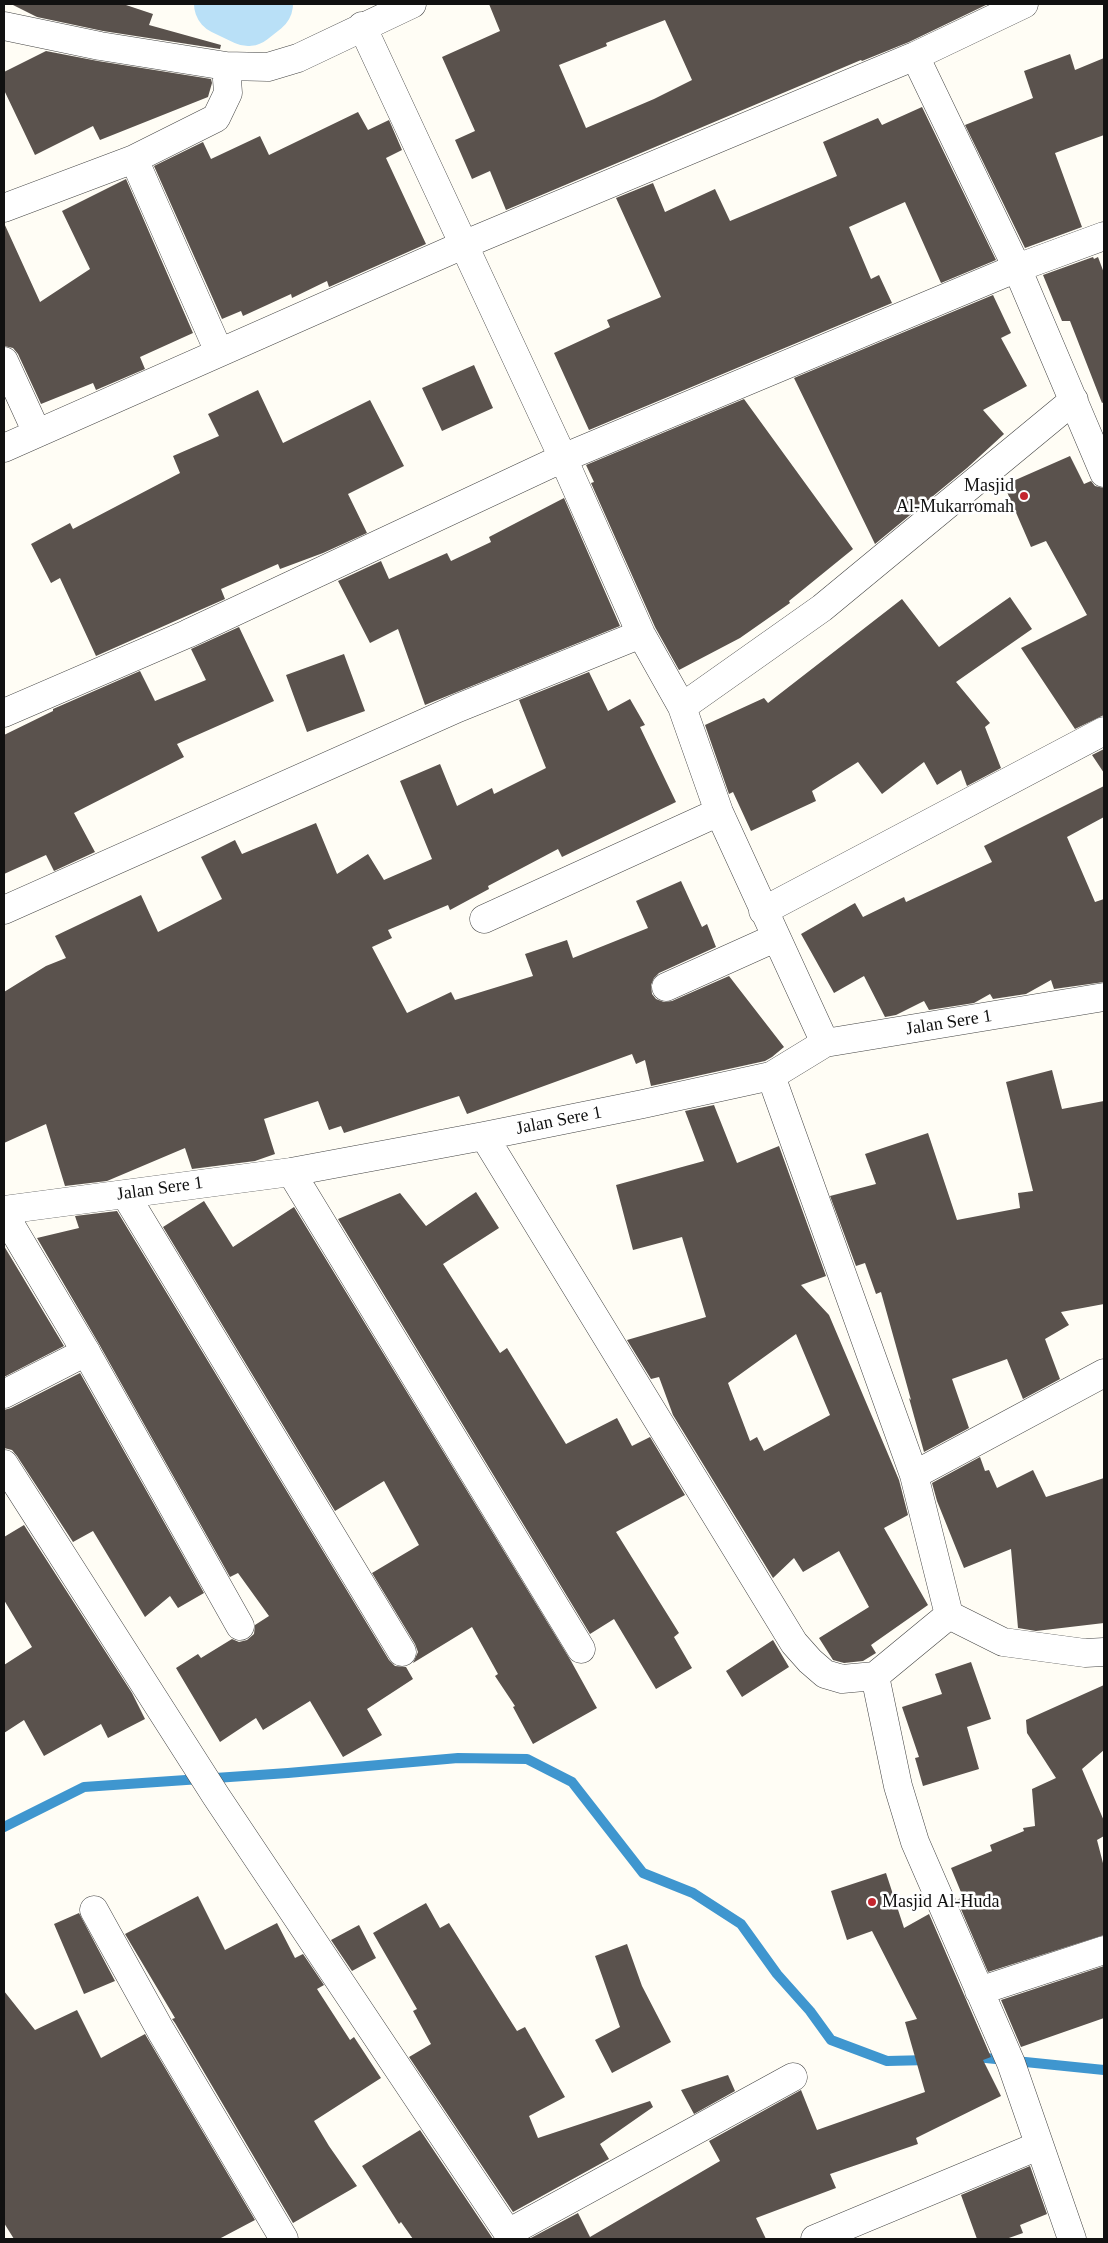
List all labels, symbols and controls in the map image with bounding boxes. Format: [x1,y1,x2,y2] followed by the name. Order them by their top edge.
[896,475,1014,518] place label: Masjid Al-Mukarromah
[1018,490,1030,502] marker: Masjid Al-Mukarromah
[904,1006,994,1040] street label: Jalan Sere 1
[514,1102,604,1140] street label: Jalan Sere 1
[115,1172,205,1206] street label: Jalan Sere 1
[882,1891,999,1913] place label: Masjid Al-Huda
[866,1896,878,1908] marker: Masjid Al-Huda

